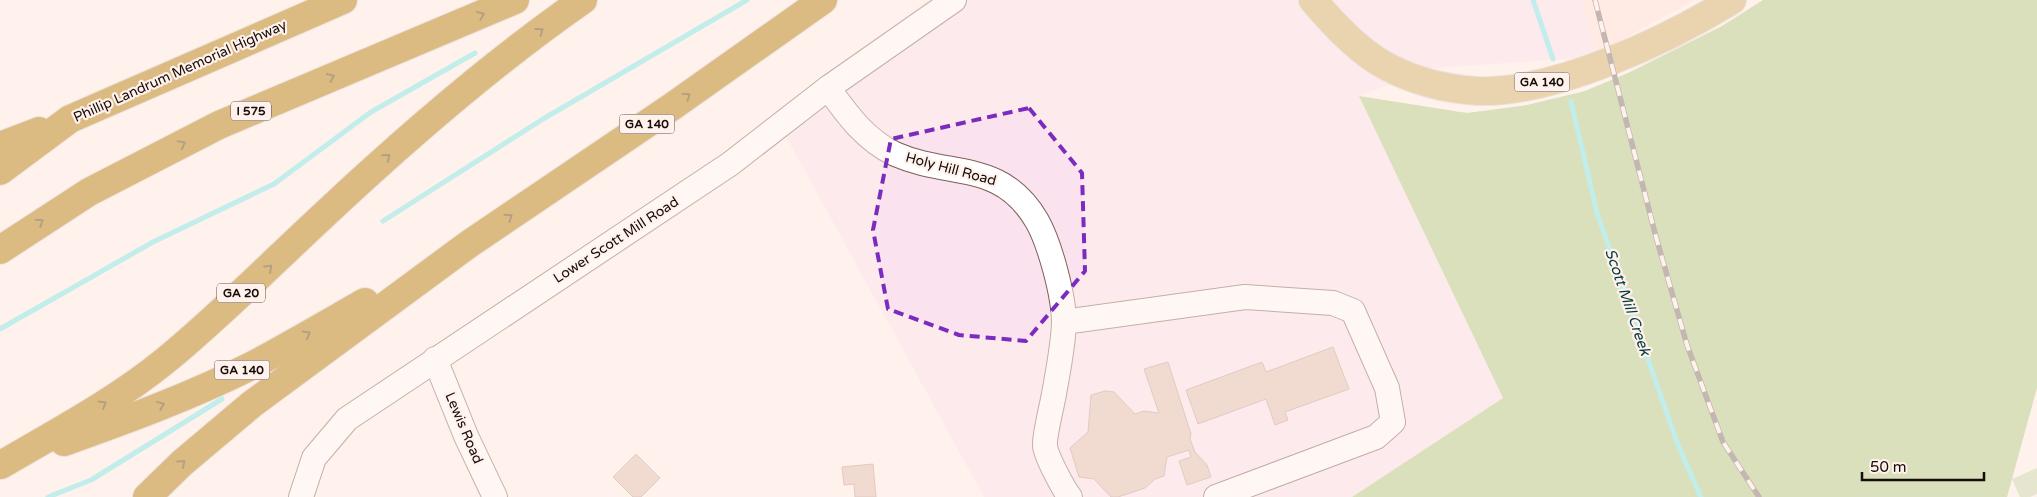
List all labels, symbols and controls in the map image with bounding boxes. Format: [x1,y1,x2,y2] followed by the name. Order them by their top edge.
[476,10,485,21] one-way arrow
[71,16,290,126] street label: Phillip Landrum Memorial Highway
[534,28,544,37] one-way arrow
[1514,72,1570,91] road number: GA 140
[326,73,335,84] one-way arrow
[681,93,691,102] one-way arrow
[231,102,271,120] road number: I 575
[620,115,674,134] road number: GA 140
[177,140,186,150] one-way arrow
[904,149,998,189] street label: Holy Hill Road
[382,154,391,163] one-way arrow
[550,193,682,287] street label: Lower Scott Mill Road
[503,214,513,223] one-way arrow
[35,219,44,229] one-way arrow
[1601,246,1655,360] water label: Scott Mill Creek
[263,265,272,274] one-way arrow
[217,284,265,302] road number: GA 20
[302,330,311,340] one-way arrow
[214,360,270,380] road number: GA 140
[441,390,487,466] street label: Lewis Road
[98,401,107,411] one-way arrow
[157,401,165,411] one-way arrow
[1862,450,1984,482] scale bar
[1870,458,1907,476] text: 50 m
[177,460,186,469] one-way arrow

